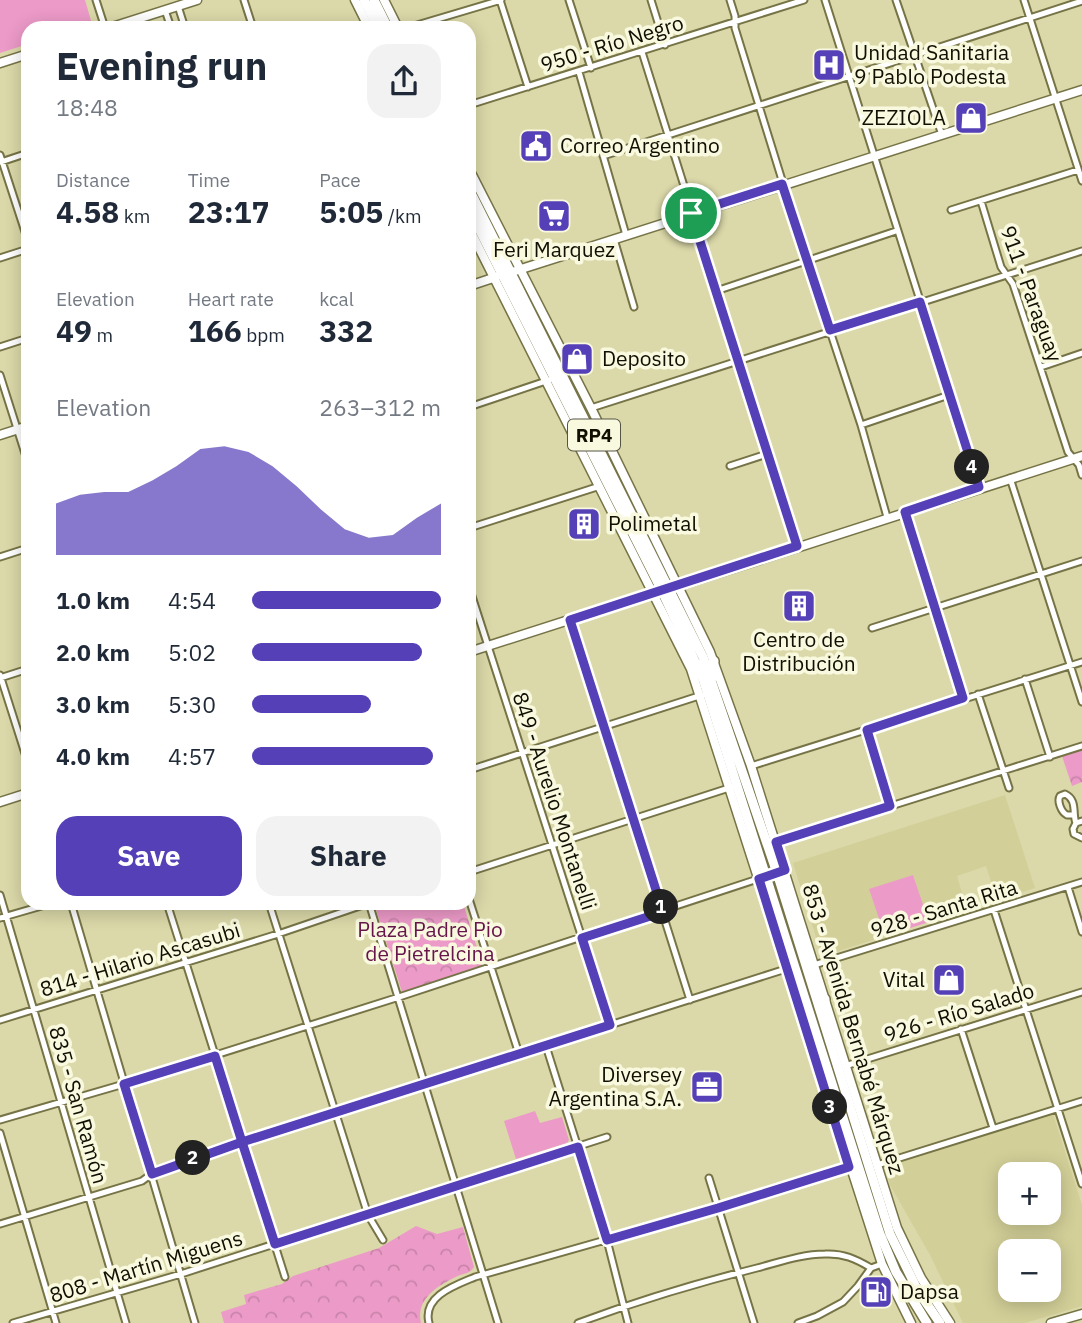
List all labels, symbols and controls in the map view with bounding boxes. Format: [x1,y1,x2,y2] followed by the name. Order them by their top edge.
[537,8,687,78] street label: 950 - Río Negro
[854,38,1009,90] place label: Unidad Sanitaria 9 Pablo Podesta
[56,41,267,90] text: Evening run
[367,44,441,118] button: share
[810,46,848,84] hospital icon: Unidad Sanitaria 9 Pablo Podesta
[56,92,118,122] text: 18:48
[952,99,990,137] shop icon: ZEZIOLA
[862,103,946,131] place label: ZEZIOLA
[517,127,555,165] public building icon: Correo Argentino
[560,131,720,159] place label: Correo Argentino
[56,168,130,192] text: Distance
[188,168,230,192] text: Time
[319,168,361,192] text: Pace
[661,183,721,243] pin
[56,192,119,231] text: 4.58
[188,192,270,231] text: 23:17
[319,192,383,231] text: 5:05
[672,194,710,232] icon: arrive
[535,197,573,235] supermarket icon: Feri Marquez
[119,204,150,228] text: km
[383,204,422,228] text: /km
[994,222,1070,366] street label: 911 - Paraguay
[493,235,615,263] place label: Feri Marquez
[56,287,135,311] text: Elevation
[188,287,274,311] text: Heart rate
[319,287,354,311] text: kcal
[56,311,92,350] text: 49
[188,311,242,350] text: 166
[319,311,373,350] text: 332
[92,323,113,347] text: m
[242,323,285,347] text: bpm
[558,340,596,378] shop icon: Deposito
[602,344,686,372] place label: Deposito
[56,392,151,422] text: Elevation
[319,392,441,422] text: 263–312 m
[568,420,620,450] road number: RP4
[954,449,990,484] pin: 4
[966,454,977,478] text: 4
[565,505,603,543] building icon: Polimetal
[608,509,697,537] place label: Polimetal
[56,585,130,615] text: 1.0 km
[168,585,216,615] text: 4:54
[780,587,818,625] building icon: Centro de Distribución
[742,625,856,677] place label: Centro de Distribución
[56,637,130,667] text: 2.0 km
[168,637,216,667] text: 5:02
[506,688,603,913] street label: 849 - Aurelio Montanelli
[56,689,130,719] text: 3.0 km
[168,689,216,719] text: 5:30
[56,741,130,771] text: 4.0 km
[168,741,216,771] text: 4:57
[56,816,242,896] button: Save
[256,816,441,896] button: Share
[867,872,1021,944] street label: 928 - Santa Rita
[797,881,909,1177] street label: 853 - Avenida Bernabé Márquez
[644,890,678,925] pin: 1
[655,894,666,918] text: 1
[36,915,243,1003] street label: 814 - Hilario Ascasubi
[357,915,503,967] park label: Plaza Padre Pio de Pietrelcina
[930,961,968,999] shop icon: Vital
[883,965,925,993] place label: Vital
[880,976,1037,1048] street label: 926 - Río Salado
[43,1023,115,1187] street label: 835 - San Ramón
[548,1060,683,1112] place label: Diversey Argentina S.A.
[688,1068,726,1106] office icon: Diversey Argentina S.A.
[812,1090,848,1124] pin: 3
[176,1140,210,1176] pin: 2
[187,1145,198,1169] text: 2
[998,1162,1061,1302] map controls
[998,1162,1061,1225] button: +
[46,1223,246,1309] street label: 808 - Martín Miguens
[998,1239,1061,1302] button: −
[857,1273,895,1311] fuel station icon: Dapsa
[900,1277,959,1305] place label: Dapsa

